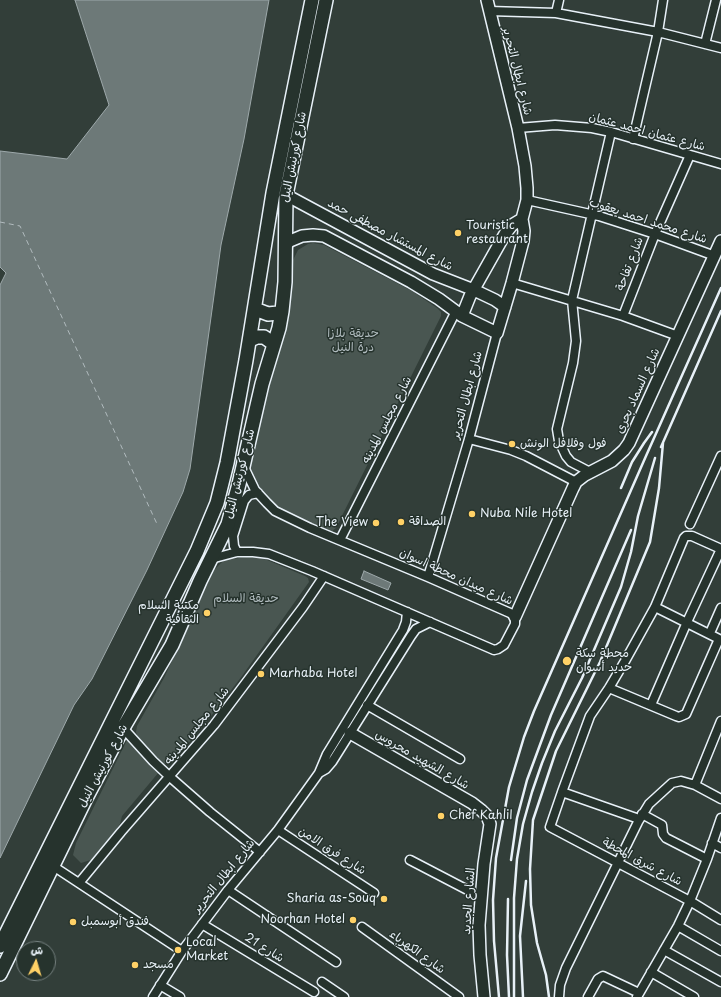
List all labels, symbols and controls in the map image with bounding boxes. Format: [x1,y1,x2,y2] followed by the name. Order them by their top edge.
[499,25,535,117] street label: شارع ابطال التحرير
[278,110,310,204] street label: شارع كورنيش النيل
[587,110,707,154] street label: شارع عثمان احمد عثمان
[587,195,709,247] street label: شارع محمد احمد يعقوب
[325,196,455,274] street label: شارع المستشار مصطفى حمد
[466,219,528,247] place label: Touristic restaurant
[453,228,463,238] marker: Touristic restaurant
[613,235,647,293] street label: شارع تفاحة
[327,327,379,355] park label: حديقة بلازا درة النيل
[613,346,663,436] street label: شارع السماد بحرى
[448,349,486,441] street label: شارع ابطال التحرير
[359,374,415,466] street label: شارع مجلس المدينه
[222,427,258,521] street label: شارع كورنيش النيل
[520,437,607,451] place label: فول وفلافل الونش
[507,439,517,449] marker: فول وفلافل الونش
[480,507,572,521] place label: Nuba Nile Hotel
[467,509,477,519] marker: Nuba Nile Hotel
[409,515,446,529] place label: الصداقة
[316,516,368,530] place label: The View
[396,517,406,527] marker: الصداقة
[371,518,381,528] marker: The View
[397,546,515,608] street label: شارع ميدان محطة اسوان
[213,592,279,606] park label: حديقة السلام
[138,599,199,627] place label: مكتبة السلام الثقافية
[202,608,212,618] marker: مكتبة السلام الثقافية
[576,647,632,675] place label: محطة سكة حديد أسوان
[561,655,573,667] marker: محطة سكة حديد أسوان
[269,667,357,681] place label: Marhaba Hotel
[256,669,266,679] marker: Marhaba Hotel
[161,684,233,768] street label: شارع مجلس المدينه
[75,722,131,810] street label: شارع كورنيش النيل
[372,727,472,793] street label: شارع الشهيد محروس
[449,809,513,823] place label: Chef Kahlil
[436,811,446,821] marker: Chef Kahlil
[296,824,368,878] street label: شارع فرق الامن
[600,835,684,889] street label: شارع شرق المحطة
[190,836,258,916] street label: شارع ابطال التحرير
[459,867,479,935] street label: الشارع الجديد
[287,892,376,906] place label: Sharia as-Souq
[379,894,389,904] marker: Sharia as-Souq
[260,913,345,927] place label: Noorhan Hotel
[81,915,149,929] place label: فندق أبوسمبل
[348,915,358,925] marker: Noorhan Hotel
[68,917,78,927] marker: فندق أبوسمبل
[386,927,448,977] street label: شارع الكهرباء
[242,930,286,966] street label: شارع 21
[186,936,228,964] place label: Local Market
[16,941,56,981] north arrow
[30,941,44,959] text: ش
[173,945,183,955] marker: Local Market
[143,958,174,972] place label: مسجد
[130,960,140,970] marker: مسجد

